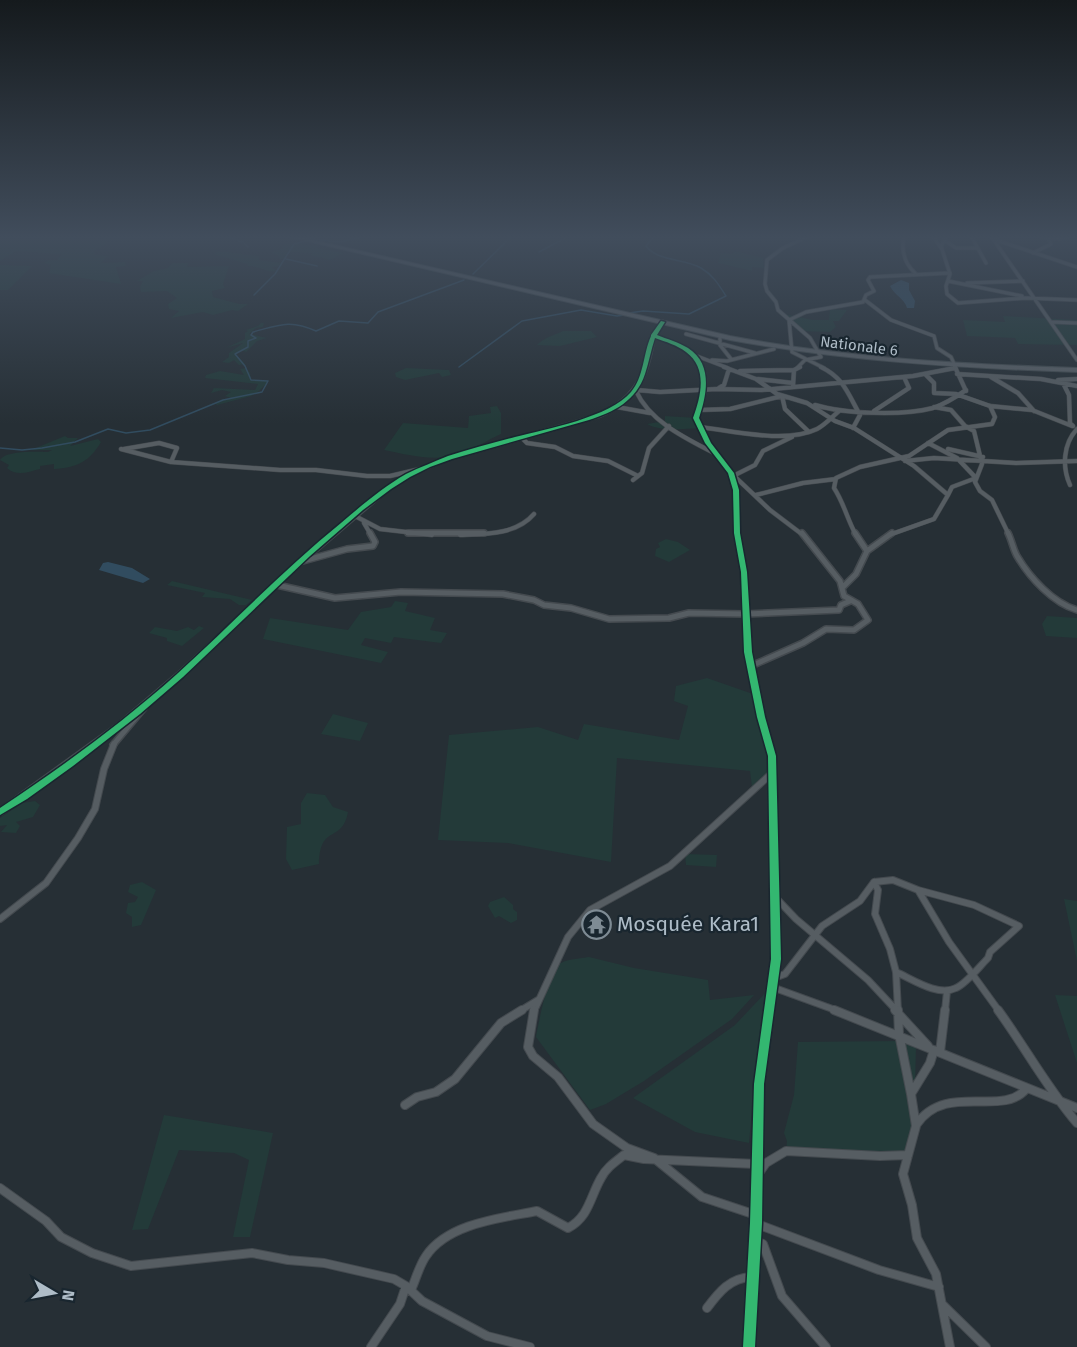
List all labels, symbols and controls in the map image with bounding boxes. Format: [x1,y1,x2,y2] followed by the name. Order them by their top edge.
[819,332,899,360] street label: Nationale 6
[580,908,612,940] temple icon: Mosquée Kara1
[617,911,759,937] place label: Mosquée Kara1
[24,1263,84,1323] north arrow
[58,1289,79,1302] text: N

